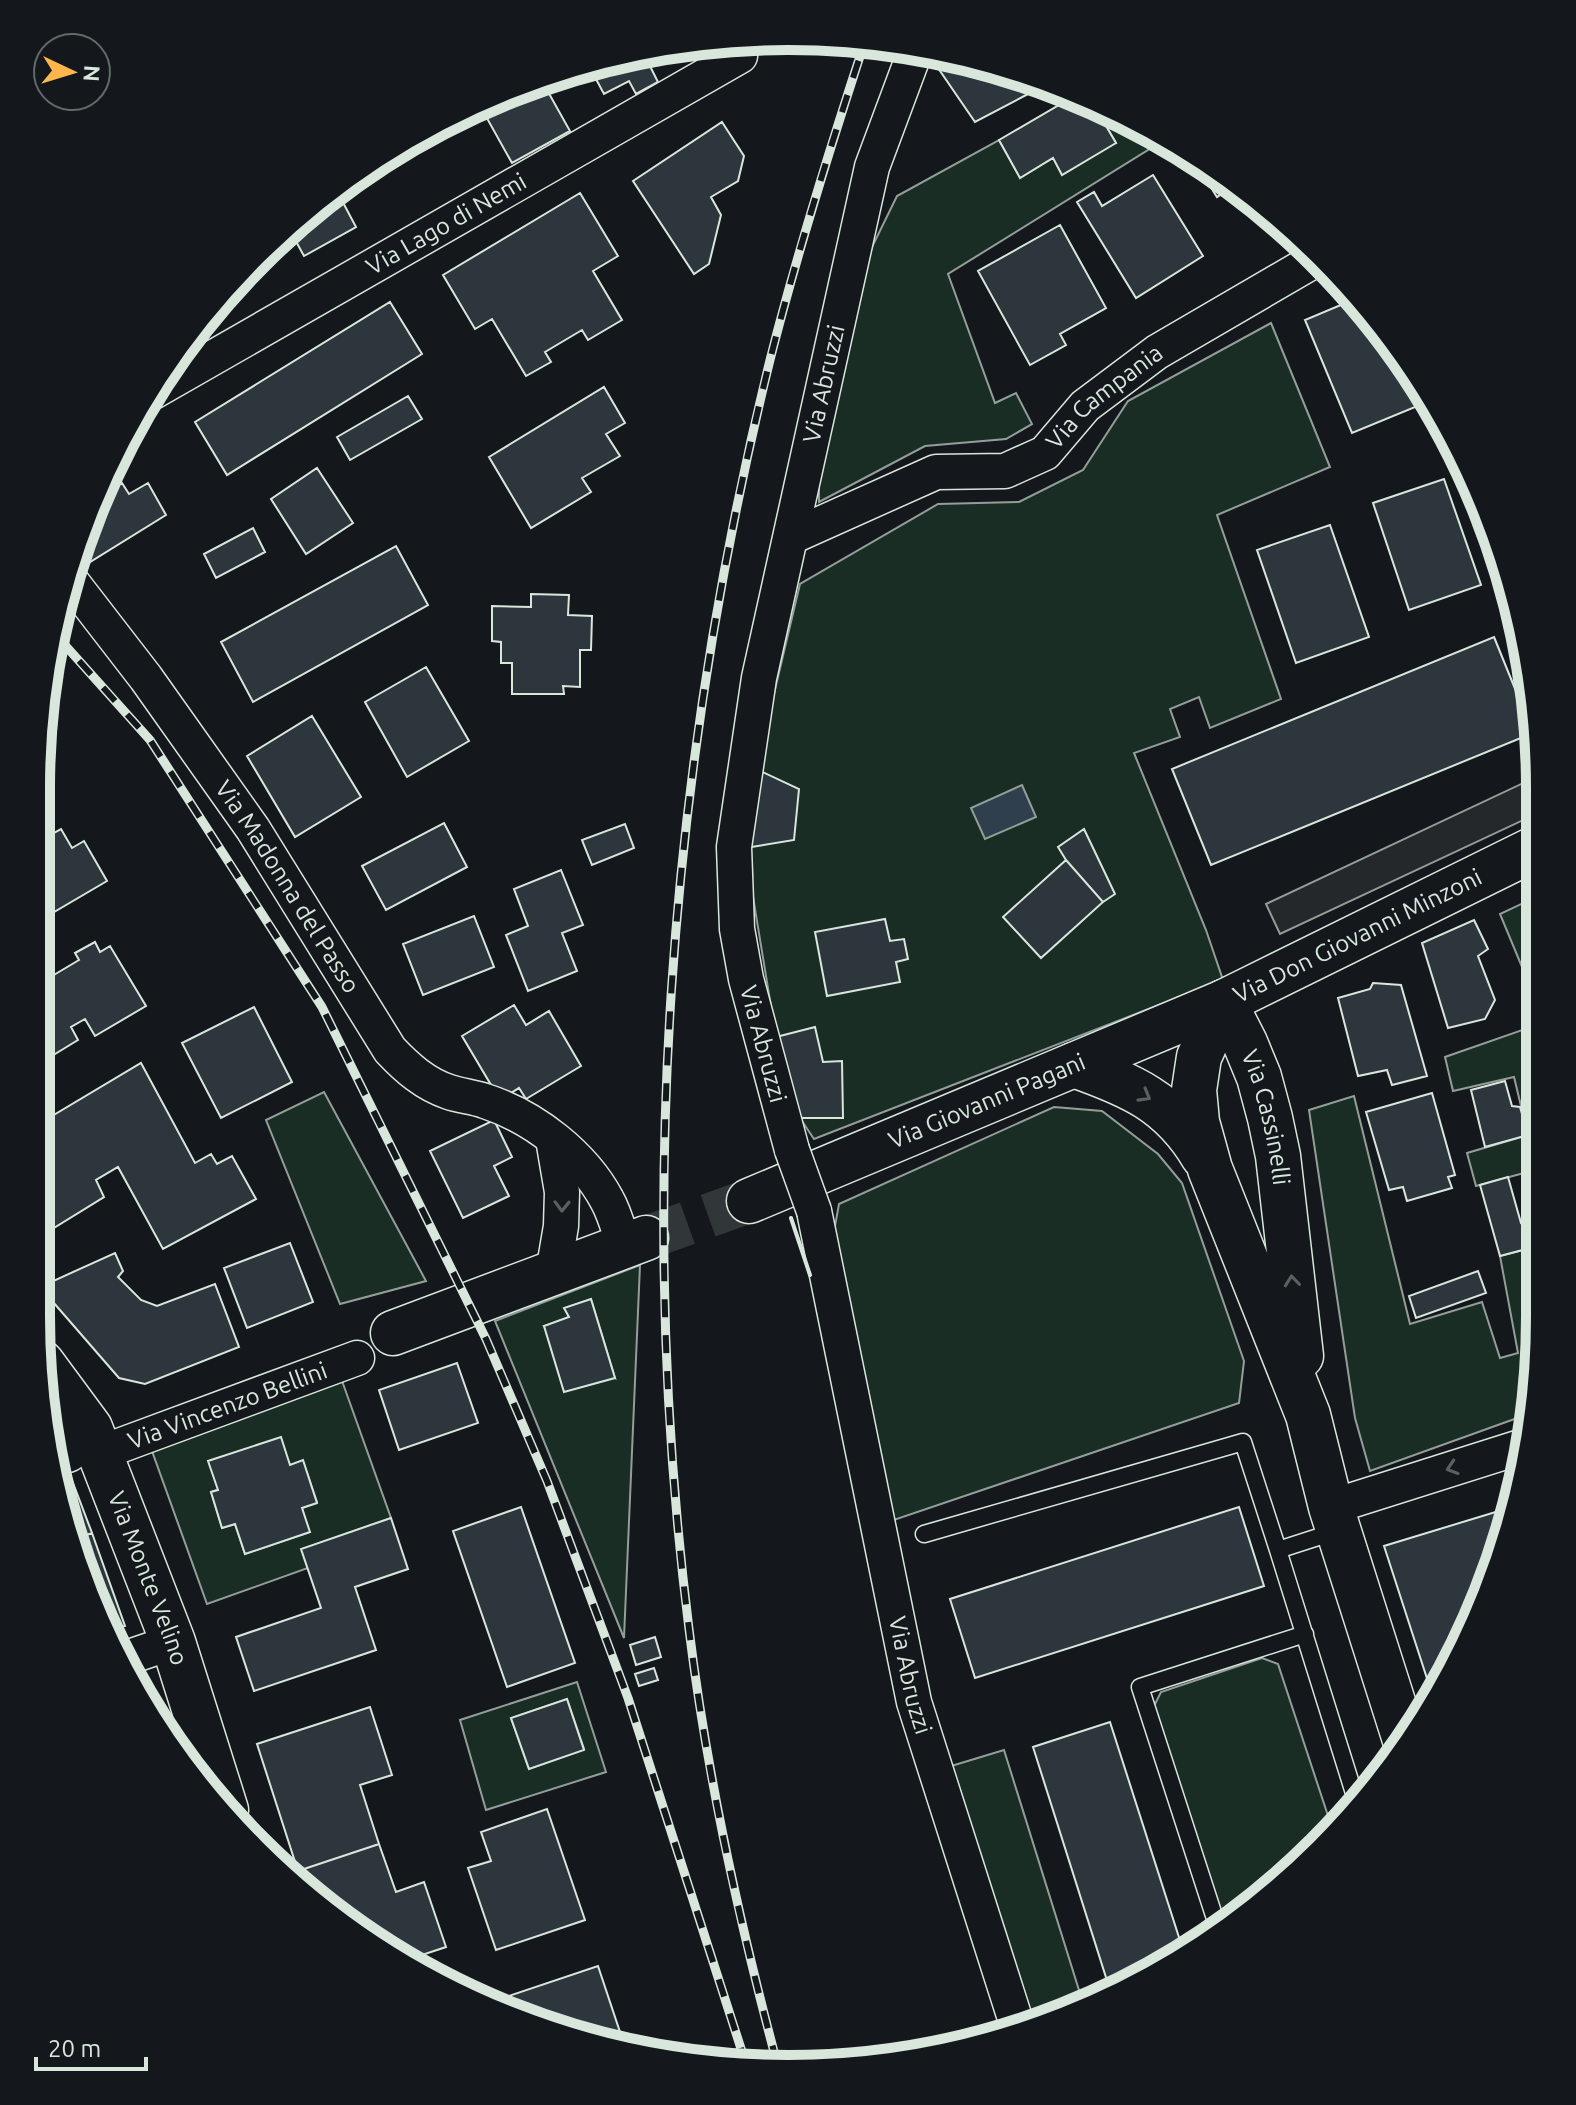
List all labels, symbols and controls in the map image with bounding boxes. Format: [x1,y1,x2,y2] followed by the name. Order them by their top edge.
[32,32,112,112] north arrow
[79,64,105,82] text: N
[361,167,531,280] street label: Via Lago di Nemi
[797,322,850,445] street label: Via Abruzzi
[1040,339,1168,454] street label: Via Campania
[210,775,365,998] street label: Via Madonna del Passo
[1229,863,1486,1008] street label: Via Don Giovanni Minzoni
[735,982,792,1105] street label: Via Abruzzi
[1236,1046,1295,1187] street label: Via Cassinelli
[884,1048,1089,1154] street label: Via Giovanni Pagani
[1136,1086,1151,1102] one-way arrow
[553,1200,570,1213] one-way arrow
[1284,1275,1301,1288] one-way arrow
[124,1356,331,1454] street label: Via Vincenzo Bellini
[1446,1459,1460,1475] one-way arrow
[103,1487,193,1668] street label: Via Monte Velino
[884,1614,937,1737] street label: Via Abruzzi
[36,2021,146,2071] scale bar
[48,2035,101,2062] text: 20 m

